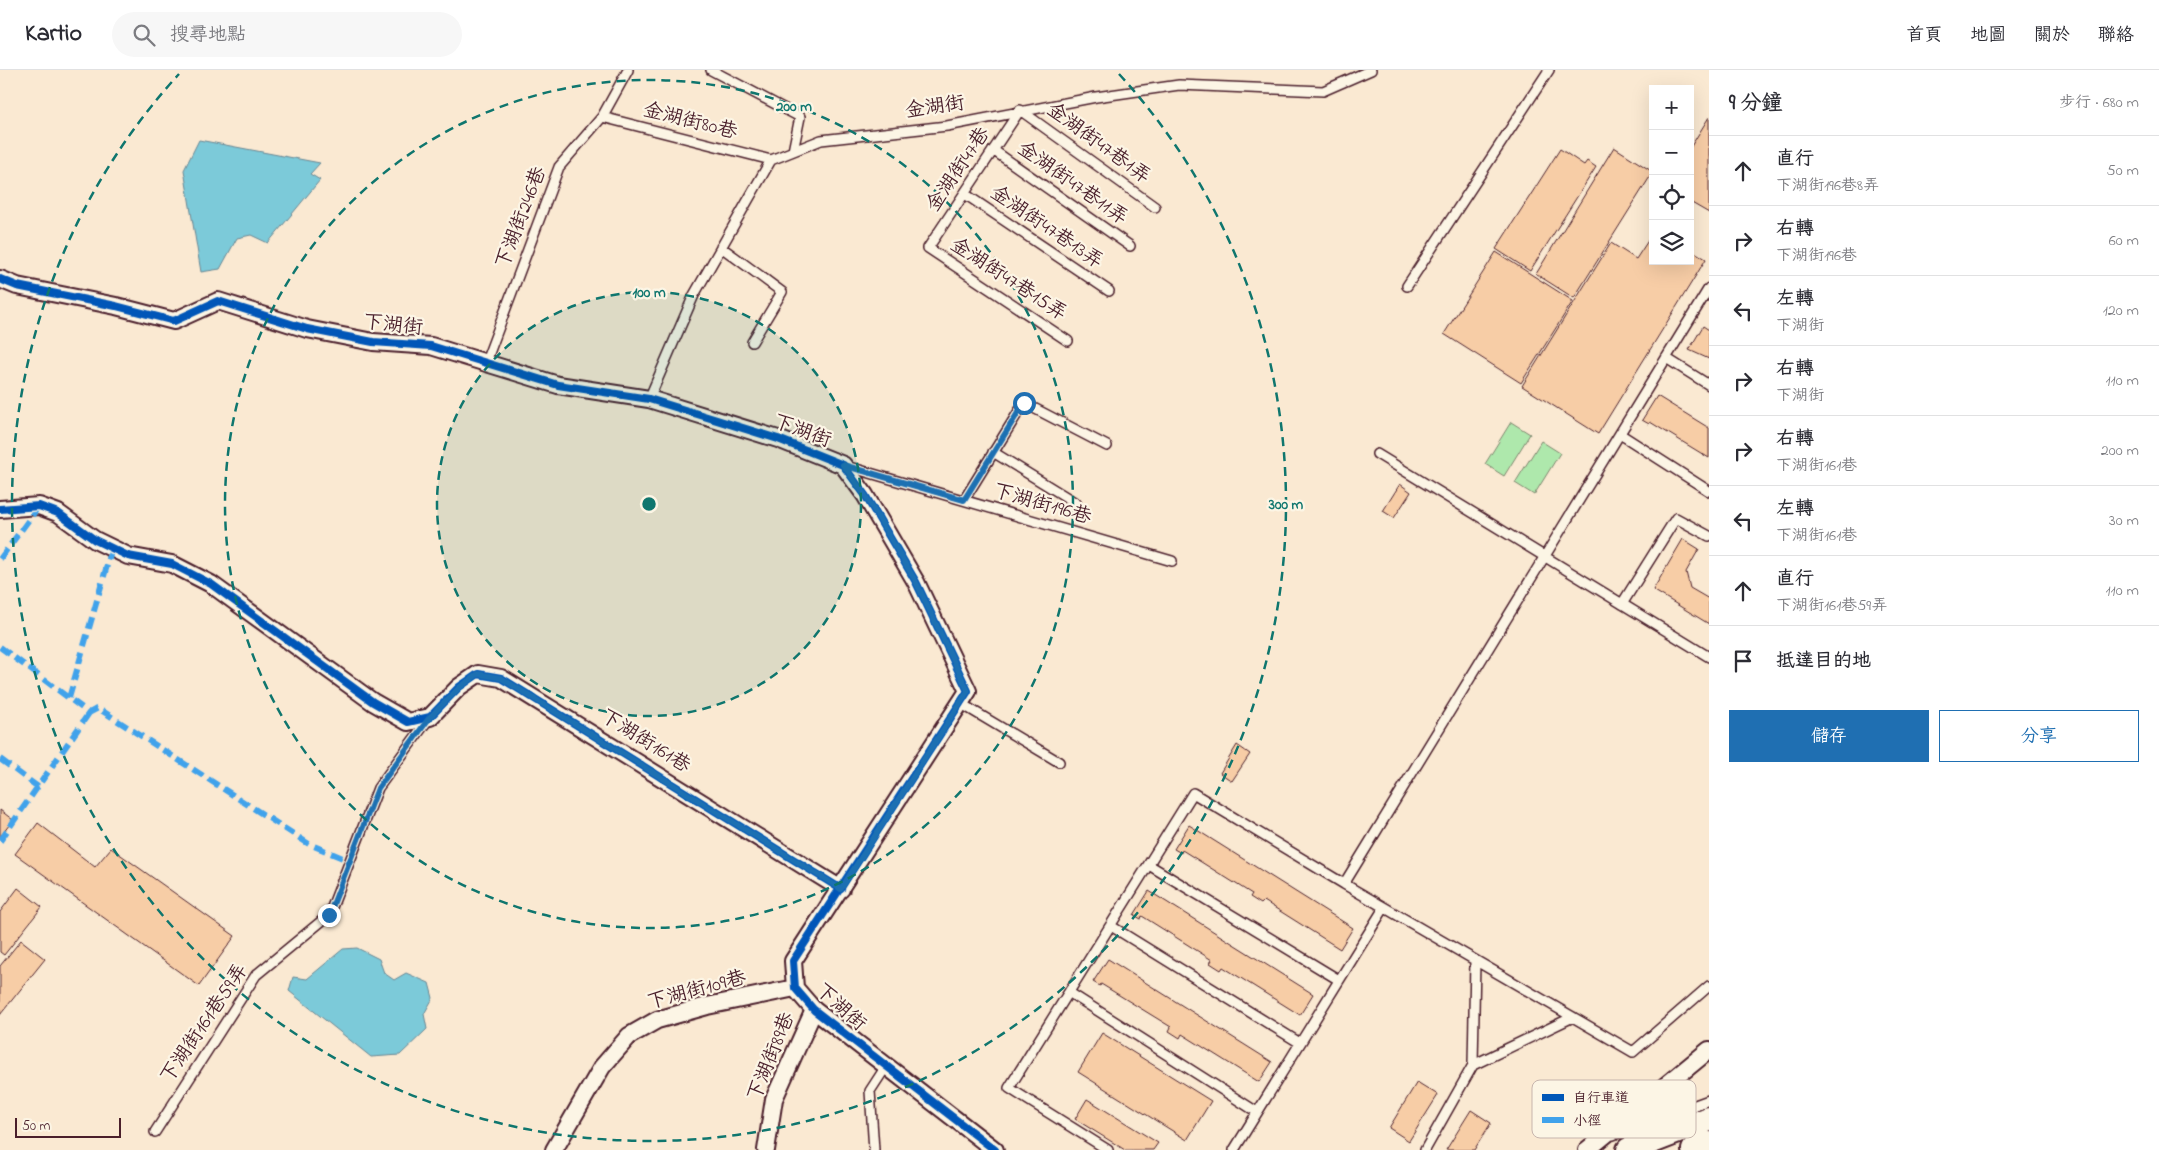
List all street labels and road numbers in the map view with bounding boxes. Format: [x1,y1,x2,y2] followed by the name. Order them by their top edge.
[903,89,967,127] street label: 金湖街
[640,96,741,148] street label: 金湖街80巷
[1040,96,1156,192] street label: 金湖街47巷1弄
[920,121,999,218] street label: 金湖街47巷
[1011,135,1133,233] street label: 金湖街47巷11弄
[489,162,555,273] street label: 下湖街246巷
[984,179,1108,277] street label: 金湖街47巷13弄
[944,231,1072,329] street label: 金湖街47巷15弄
[362,308,424,344] street label: 下湖街
[769,408,835,456] street label: 下湖街
[989,477,1096,533] street label: 下湖街196巷
[594,703,697,782] street label: 下湖街161巷
[154,958,256,1090] street label: 下湖街161巷59弄
[644,964,751,1018] street label: 下湖街109巷
[808,977,872,1039] street label: 下湖街
[741,1007,803,1106] street label: 下湖街89巷

